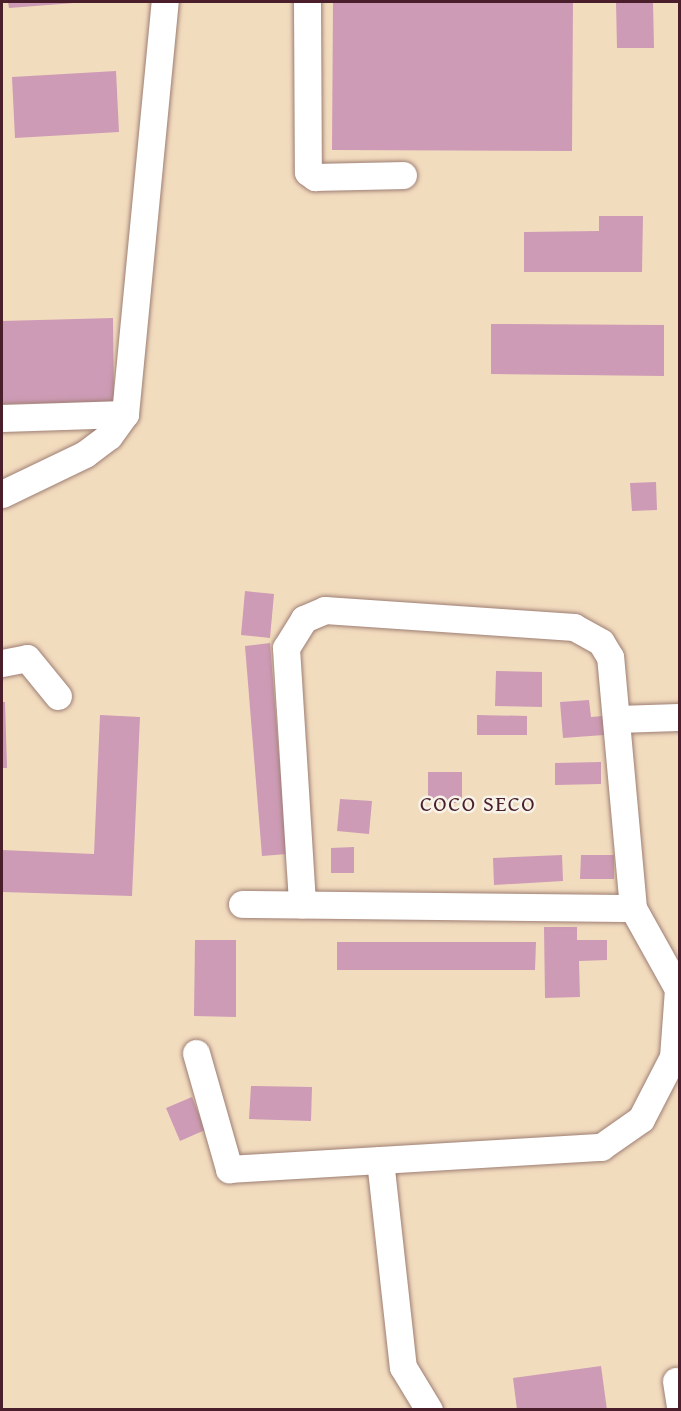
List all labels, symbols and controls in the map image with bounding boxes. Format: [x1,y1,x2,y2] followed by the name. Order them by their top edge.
[420,791,536,817] district label: COCO SECO

